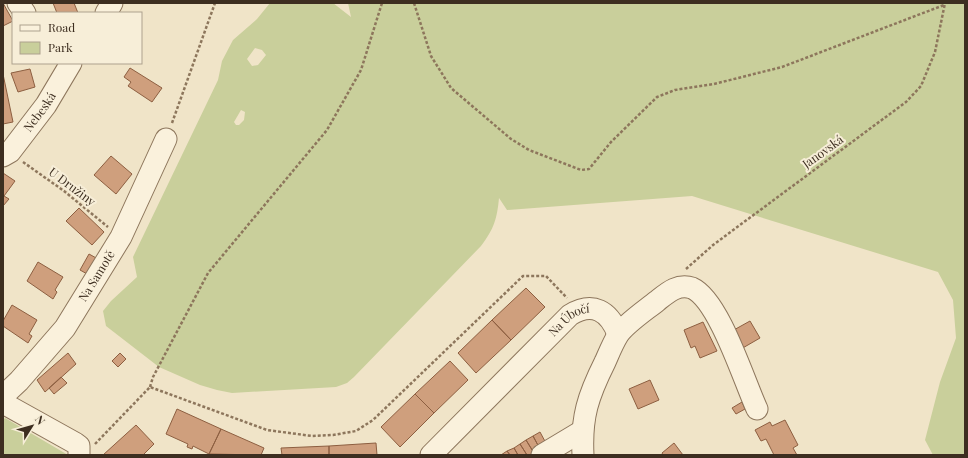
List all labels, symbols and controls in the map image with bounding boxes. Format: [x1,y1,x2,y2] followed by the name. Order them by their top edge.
[12,12,142,64] legend
[48,19,75,35] text: Road
[48,39,73,55] text: Park
[20,89,59,134] street label: Nebeská
[798,131,846,172] street label: Janovská
[46,163,99,209] street label: U Družiny
[74,247,118,304] street label: Na Samotě
[544,300,590,339] street label: Na Úbočí
[12,406,52,446] north arrow
[32,412,49,427] text: N

